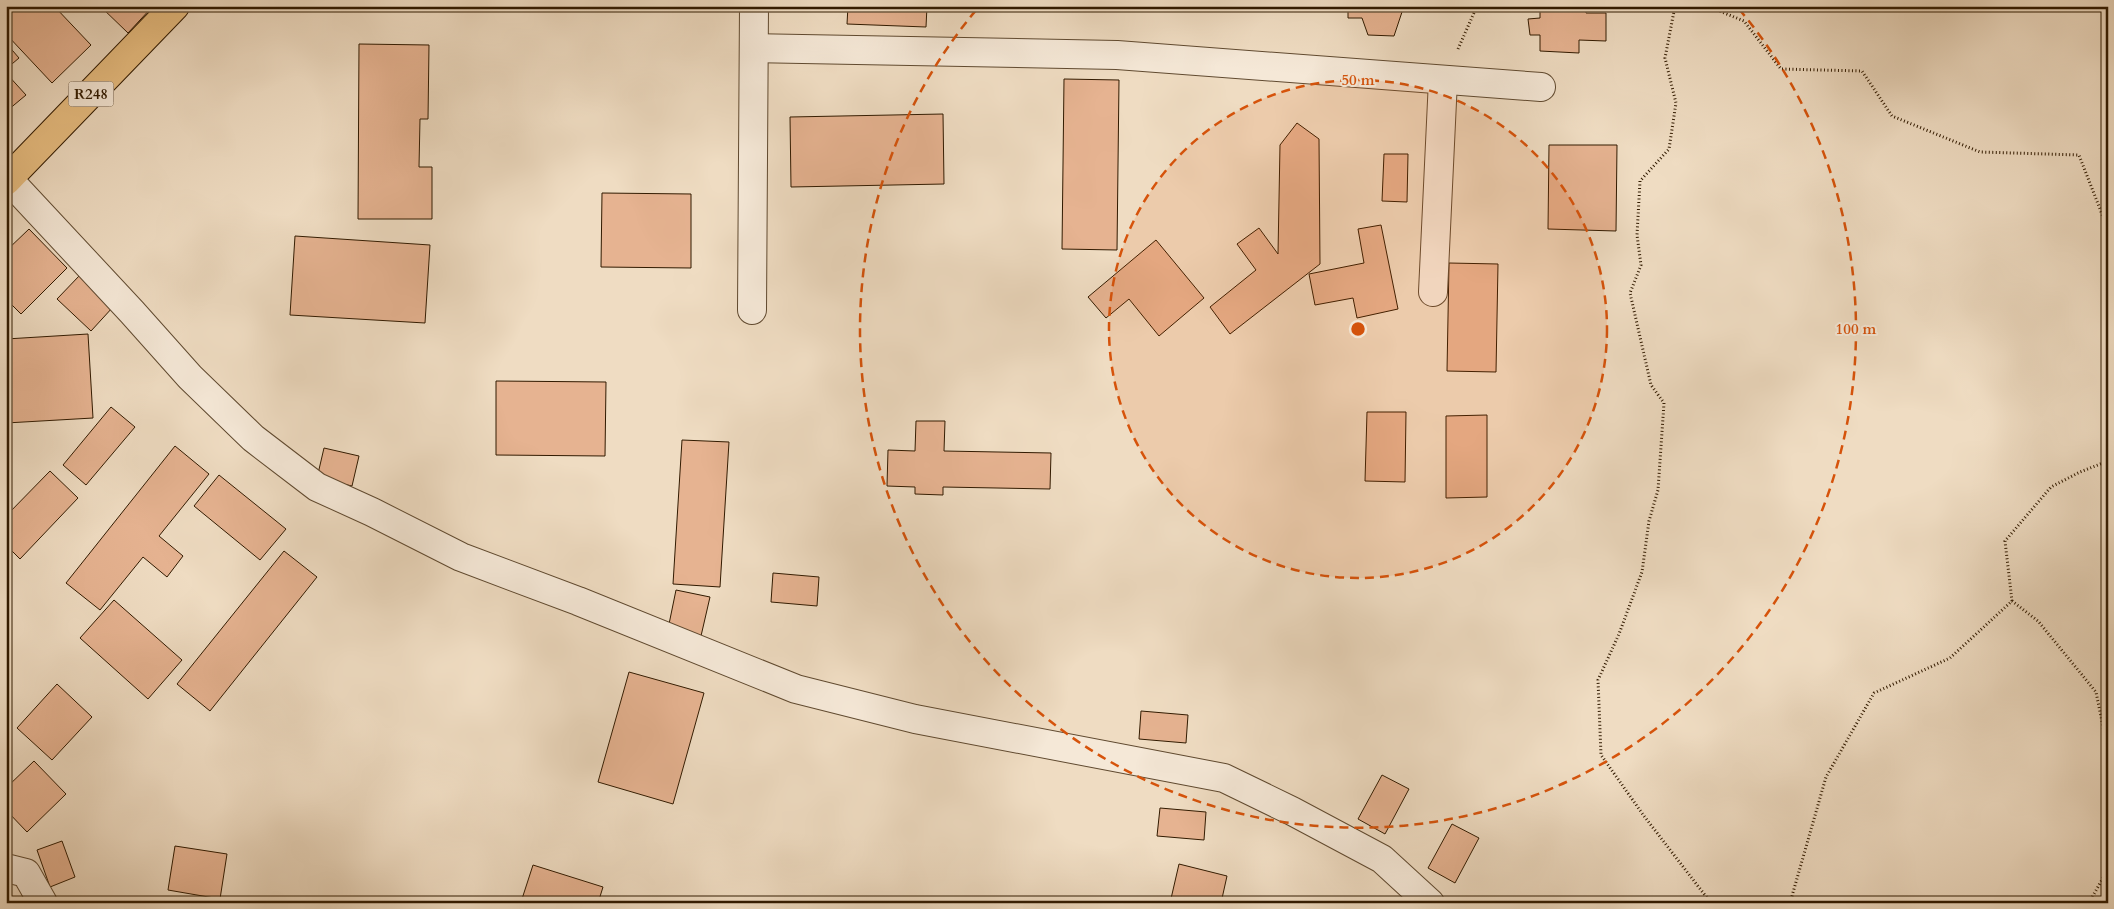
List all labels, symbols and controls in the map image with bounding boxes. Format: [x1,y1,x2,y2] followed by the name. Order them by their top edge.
[1341,70,1375,90] text: 50 m
[68,82,114,106] road number: R248
[1836,319,1877,339] text: 100 m
[1349,320,1367,338] centre of rings

